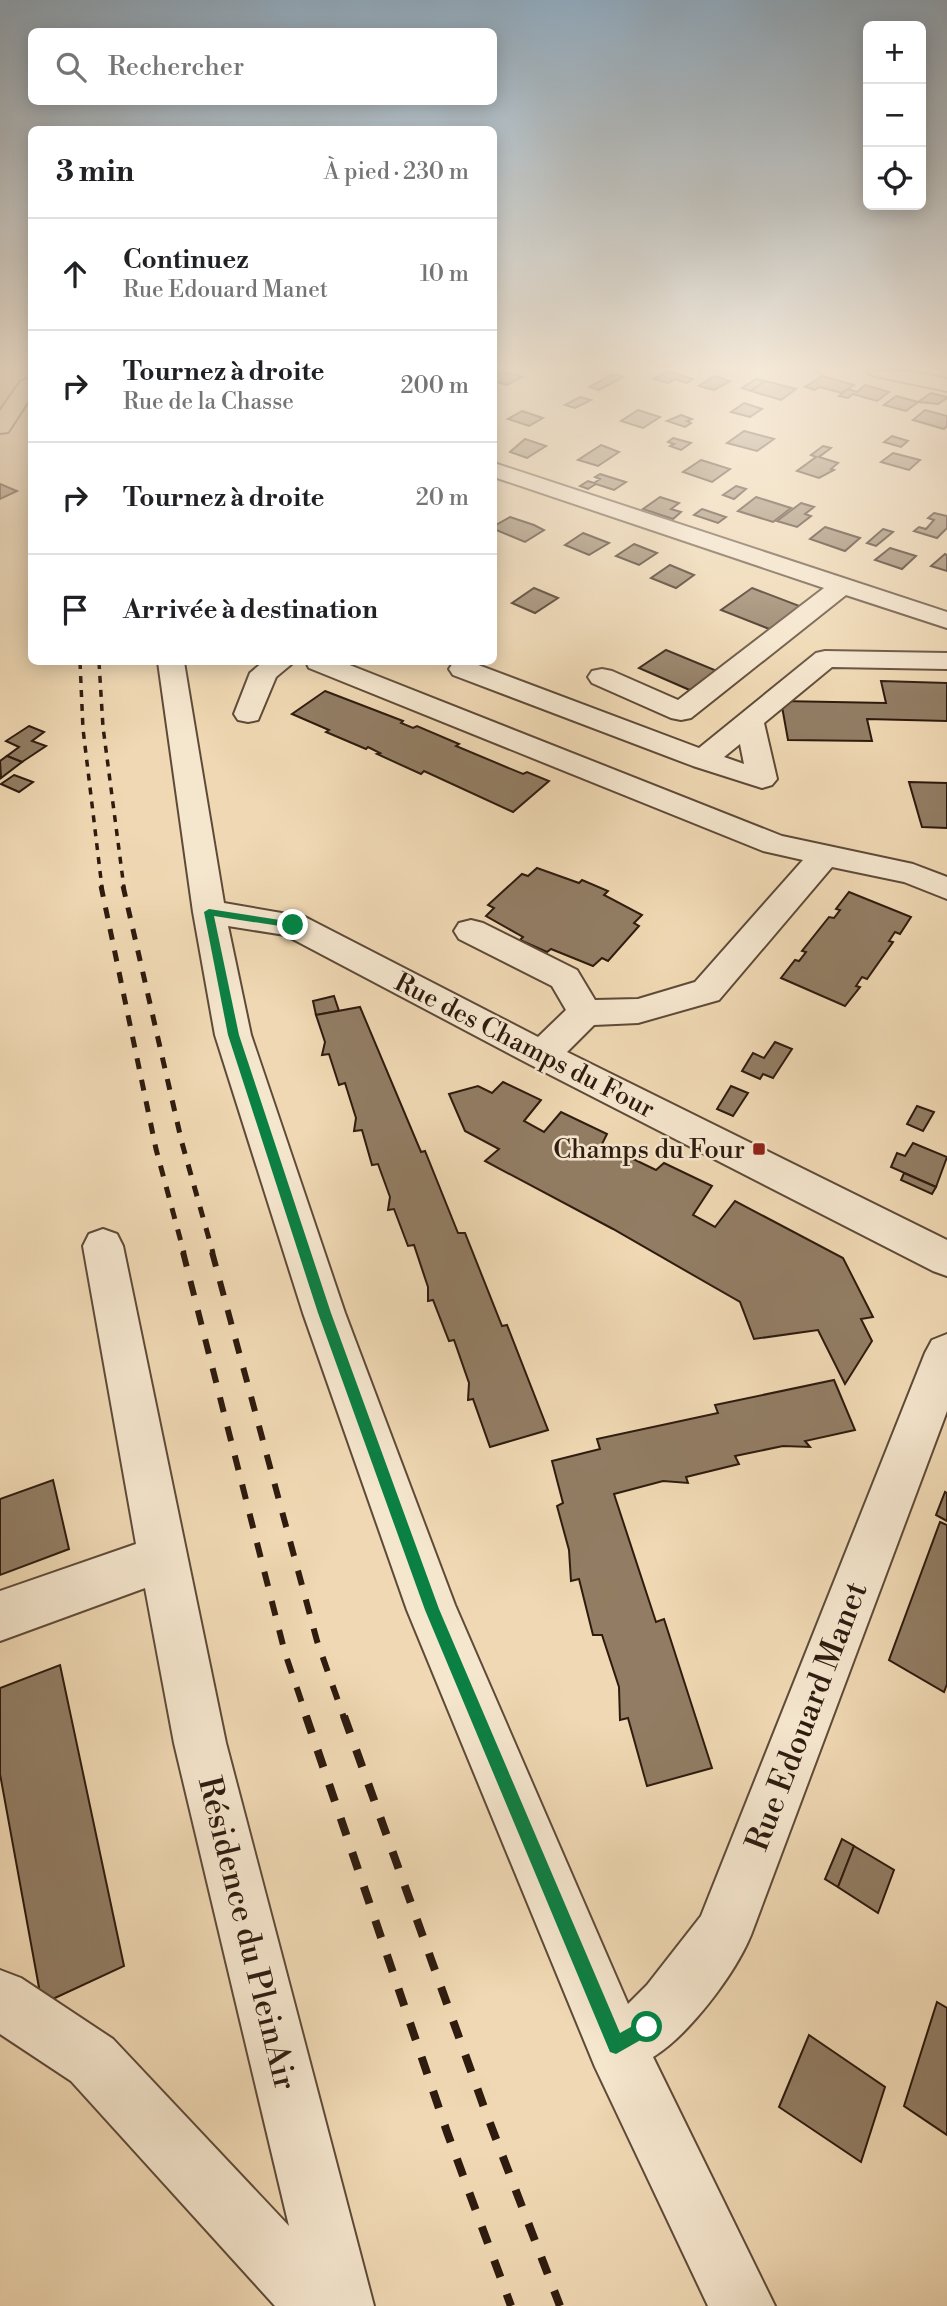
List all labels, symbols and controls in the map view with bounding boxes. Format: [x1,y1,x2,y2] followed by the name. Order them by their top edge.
[863,21,926,210] map controls
[863,21,926,84] button: +
[28,28,497,105] search box
[52,48,90,86] icon: search
[108,51,244,83] text: Rechercher
[863,84,926,147] button: −
[863,147,926,210] button: locate
[56,153,134,191] text: 3 min
[324,158,469,186] text: À pied · 230 m
[123,244,249,276] text: Continuez
[56,255,94,293] icon: ahead
[420,260,469,288] text: 10 m
[123,276,328,304] text: Rue Edouard Manet
[123,356,325,388] text: Tournez à droite
[56,367,94,405] icon: right
[401,372,469,400] text: 200 m
[123,388,294,416] text: Rue de la Chasse
[56,479,94,517] icon: right
[123,482,325,514] text: Tournez à droite
[416,484,469,512] text: 20 m
[56,591,94,629] icon: arrive
[123,594,378,626] text: Arrivée à destination
[277,909,308,940] route end
[389,966,660,1125] street label: Rue des Champs du Four
[553,1134,745,1166] place label: Champs du Four
[751,1141,767,1157] marker: Champs du Four
[737,1576,877,1857] street label: Rue Edouard Manet
[189,1772,305,2094] street label: Résidence du PleinAir
[631,2011,662,2042] route start

